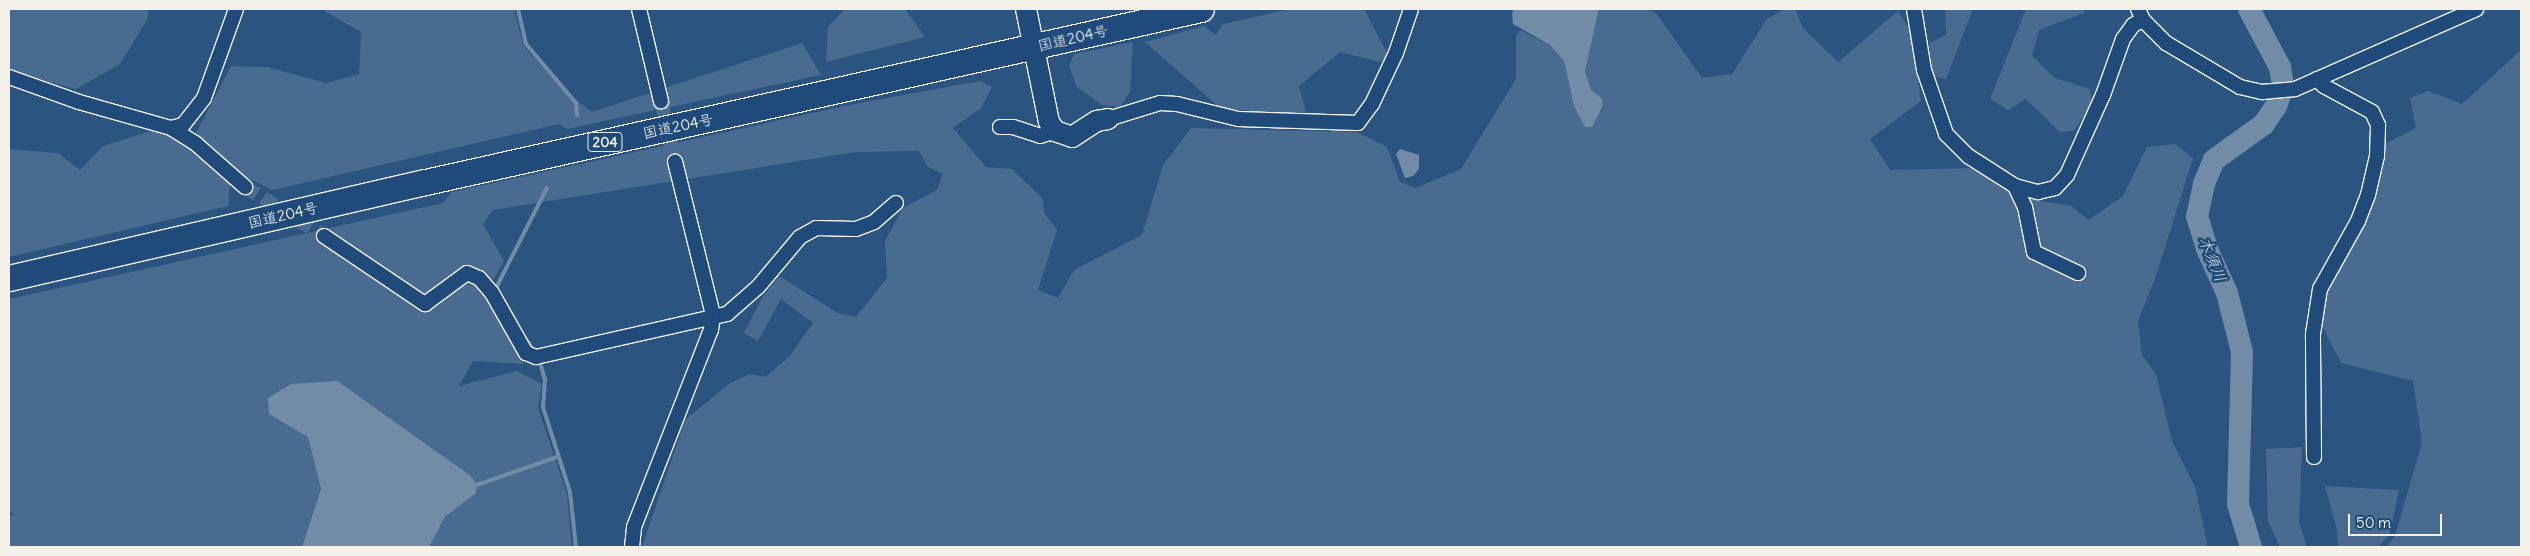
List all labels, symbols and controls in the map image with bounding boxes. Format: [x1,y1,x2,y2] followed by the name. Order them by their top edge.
[1036,21,1110,55] street label: 国道204号
[641,110,715,142] street label: 国道204号
[588,130,622,154] road number: 204
[246,198,320,232] street label: 国道204号
[2195,233,2231,285] water label: 木須川
[2350,504,2444,536] scale bar
[2356,513,2391,532] text: 50 m

